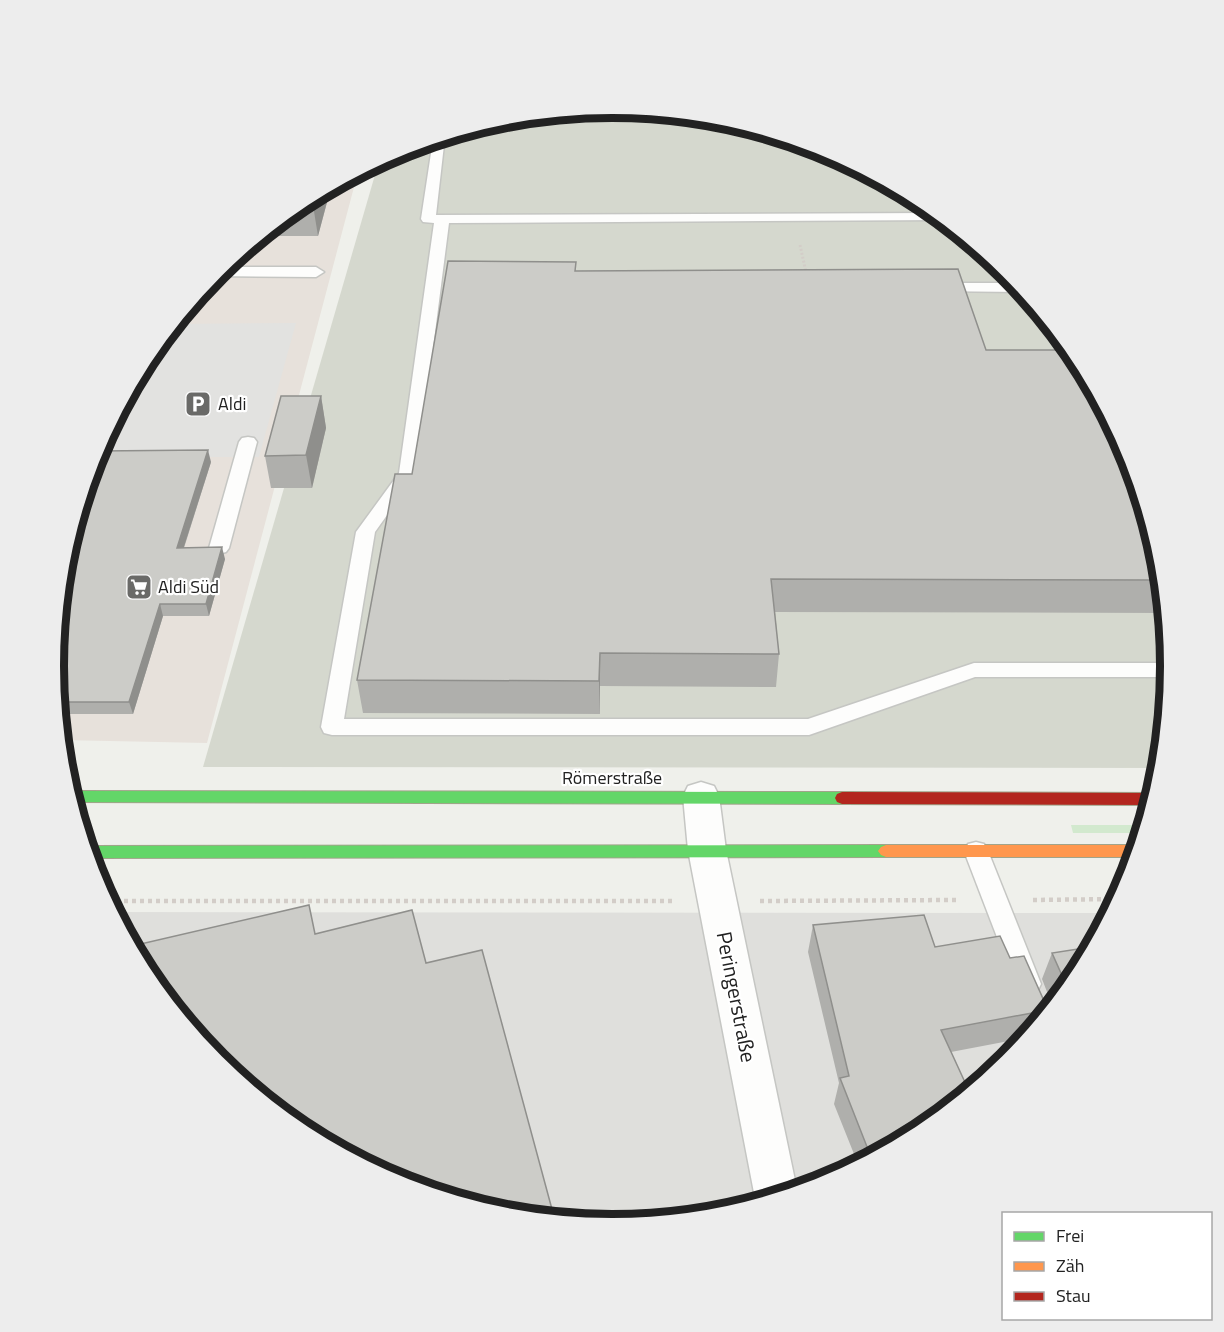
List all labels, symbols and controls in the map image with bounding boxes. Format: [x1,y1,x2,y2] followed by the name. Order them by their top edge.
[183,389,213,419] parking icon: Aldi
[218,390,246,417] place label: Aldi
[124,572,154,602] supermarket icon: Aldi Süd
[158,573,219,600] place label: Aldi Süd
[562,764,662,791] street label: Römerstraße
[709,929,765,1065] street label: Peringerstraße
[1002,1212,1212,1320] legend
[1056,1222,1084,1249] text: Frei
[1056,1252,1084,1279] text: Zäh
[1056,1282,1091,1309] text: Stau

